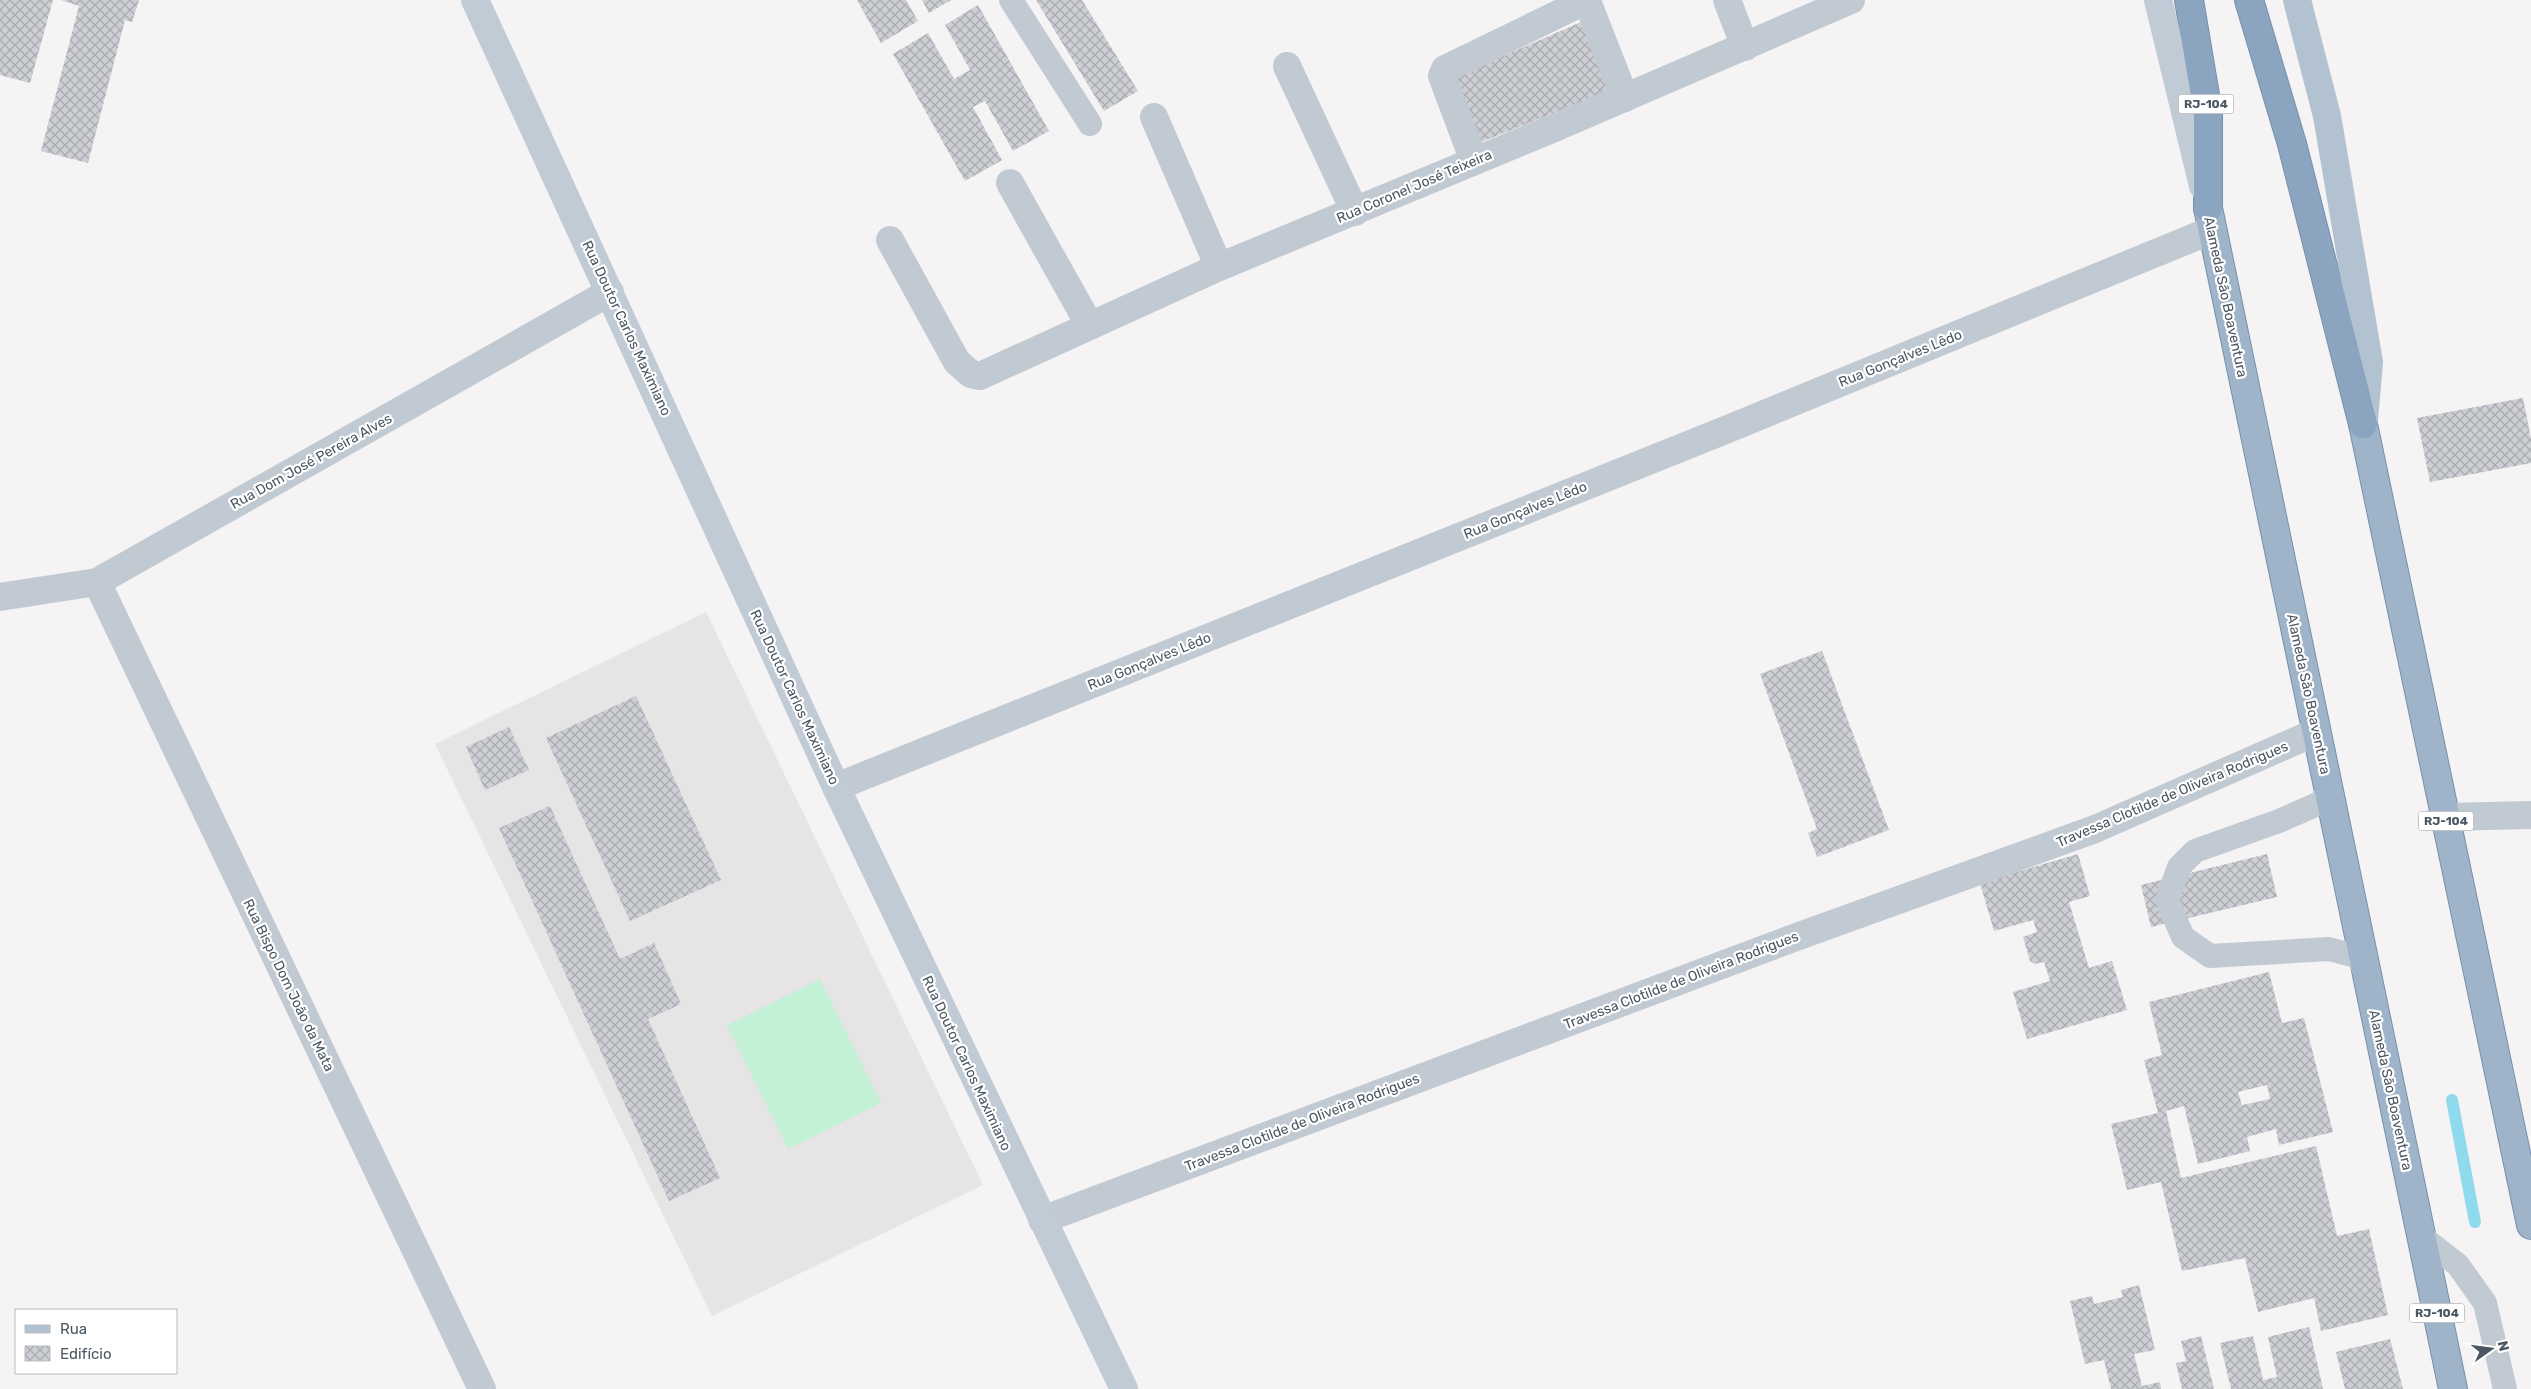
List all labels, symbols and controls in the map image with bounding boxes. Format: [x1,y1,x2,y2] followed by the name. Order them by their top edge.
[2178,95,2234,114] road number: RJ-104
[1334,146,1494,227] street label: Rua Coronel José Teixeira
[2200,215,2251,379] street label: Alameda São Boaventura
[578,238,675,418] street label: Rua Doutor Carlos Maximiano
[1836,326,1964,391] street label: Rua Gonçalves Lêdo
[228,410,395,513] street label: Rua Dom José Pereira Alves
[1461,478,1589,543] street label: Rua Gonçalves Lêdo
[746,607,843,787] street label: Rua Doutor Carlos Maximiano
[2283,612,2334,776] street label: Alameda São Boaventura
[1085,629,1213,694] street label: Rua Gonçalves Lêdo
[2054,738,2291,851] street label: Travessa Clotilde de Oliveira Rodrigues
[2418,811,2474,830] road number: RJ-104
[239,896,338,1074] street label: Rua Bispo Dom João da Mata
[1561,928,1801,1033] street label: Travessa Clotilde de Oliveira Rodrigues
[918,973,1015,1153] street label: Rua Doutor Carlos Maximiano
[2365,1008,2416,1172] street label: Alameda São Boaventura
[1182,1070,1422,1175] street label: Travessa Clotilde de Oliveira Rodrigues
[2410,1304,2464,1322] road number: RJ-104
[15,1309,178,1374] legend
[60,1320,87,1338] text: Rua
[2466,1324,2516,1374] north arrow
[2494,1339,2513,1353] text: N
[60,1345,112,1363] text: Edifício

